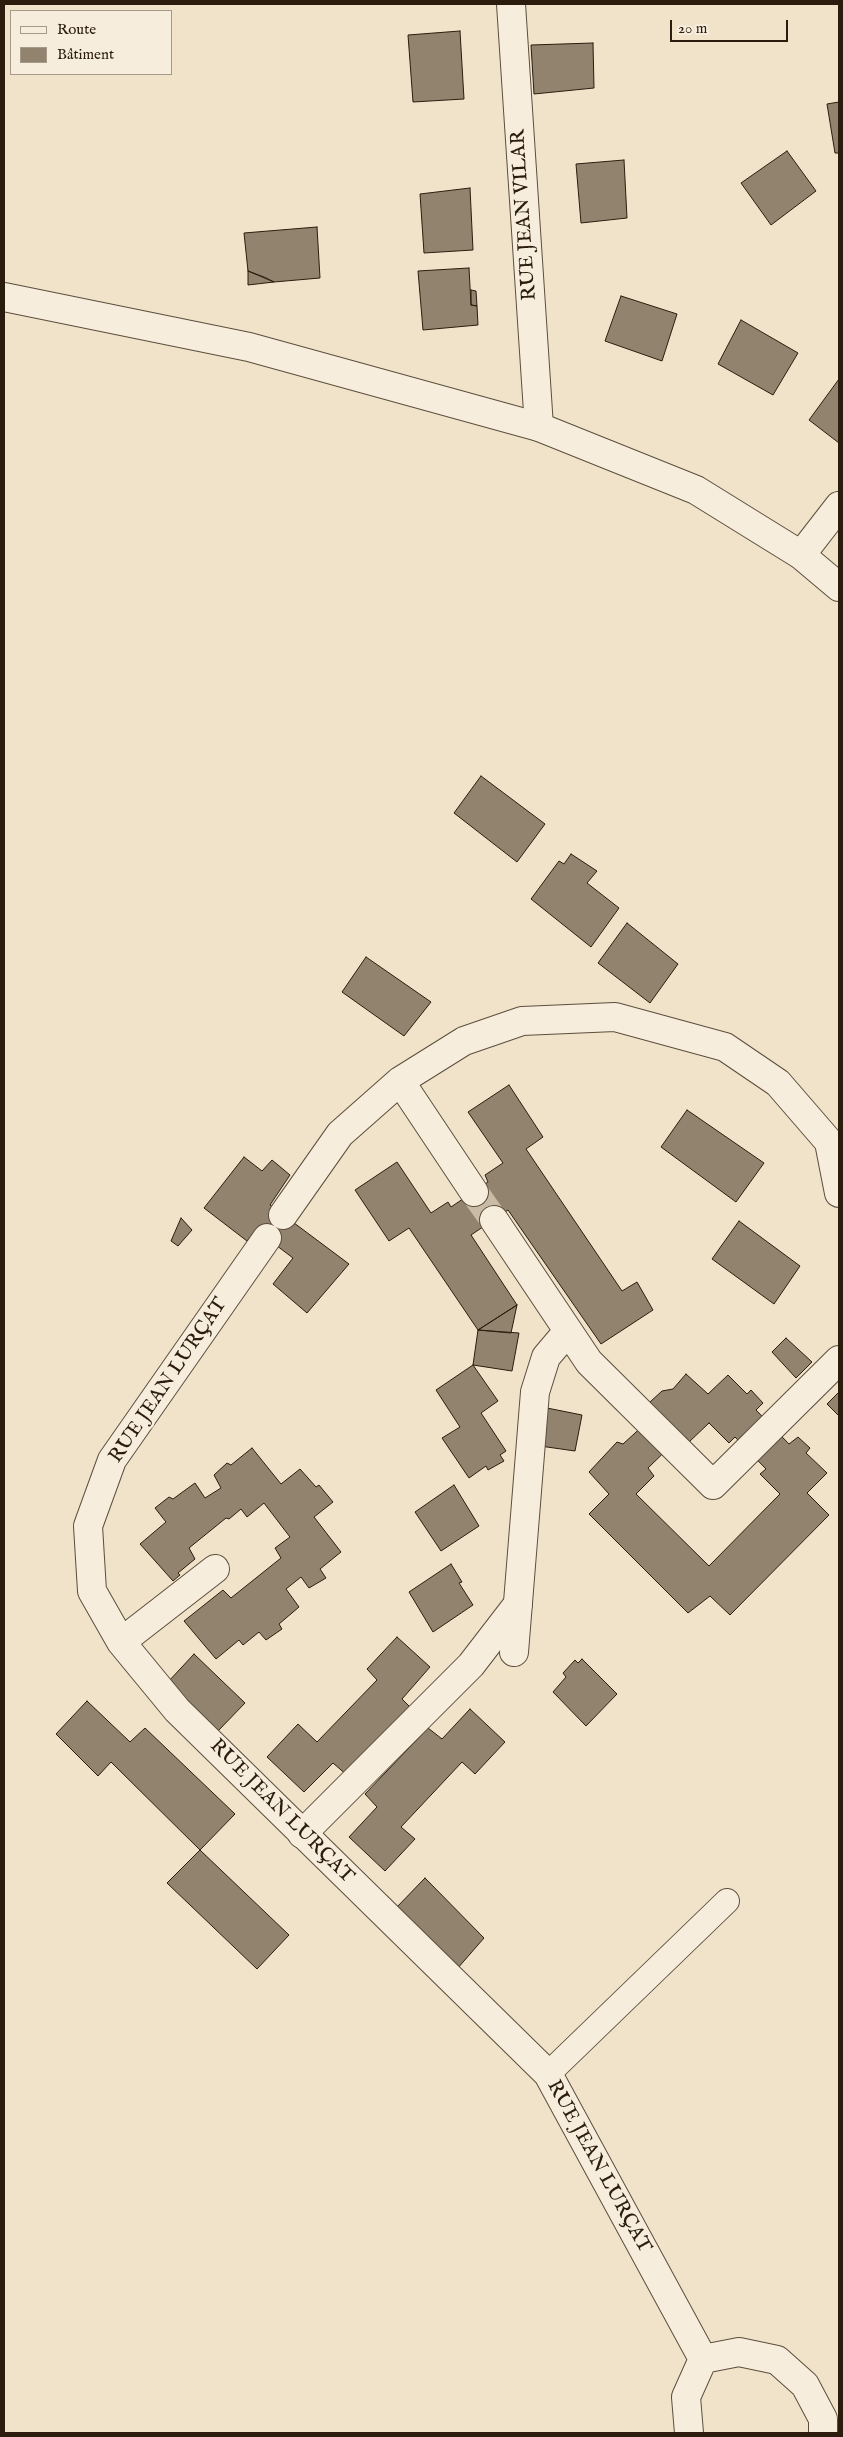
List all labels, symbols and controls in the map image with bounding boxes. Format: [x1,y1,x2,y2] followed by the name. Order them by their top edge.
[10,10,172,75] legend
[673,10,790,42] scale bar
[678,19,707,38] text: 20 m
[57,20,96,39] text: Route
[57,45,114,64] text: Bâtiment
[507,129,543,301] street label: RUE JEAN VILAR
[105,1294,233,1468] street label: RUE JEAN LURÇAT
[204,1735,358,1889] street label: RUE JEAN LURÇAT
[540,2076,656,2258] street label: RUE JEAN LURÇAT

